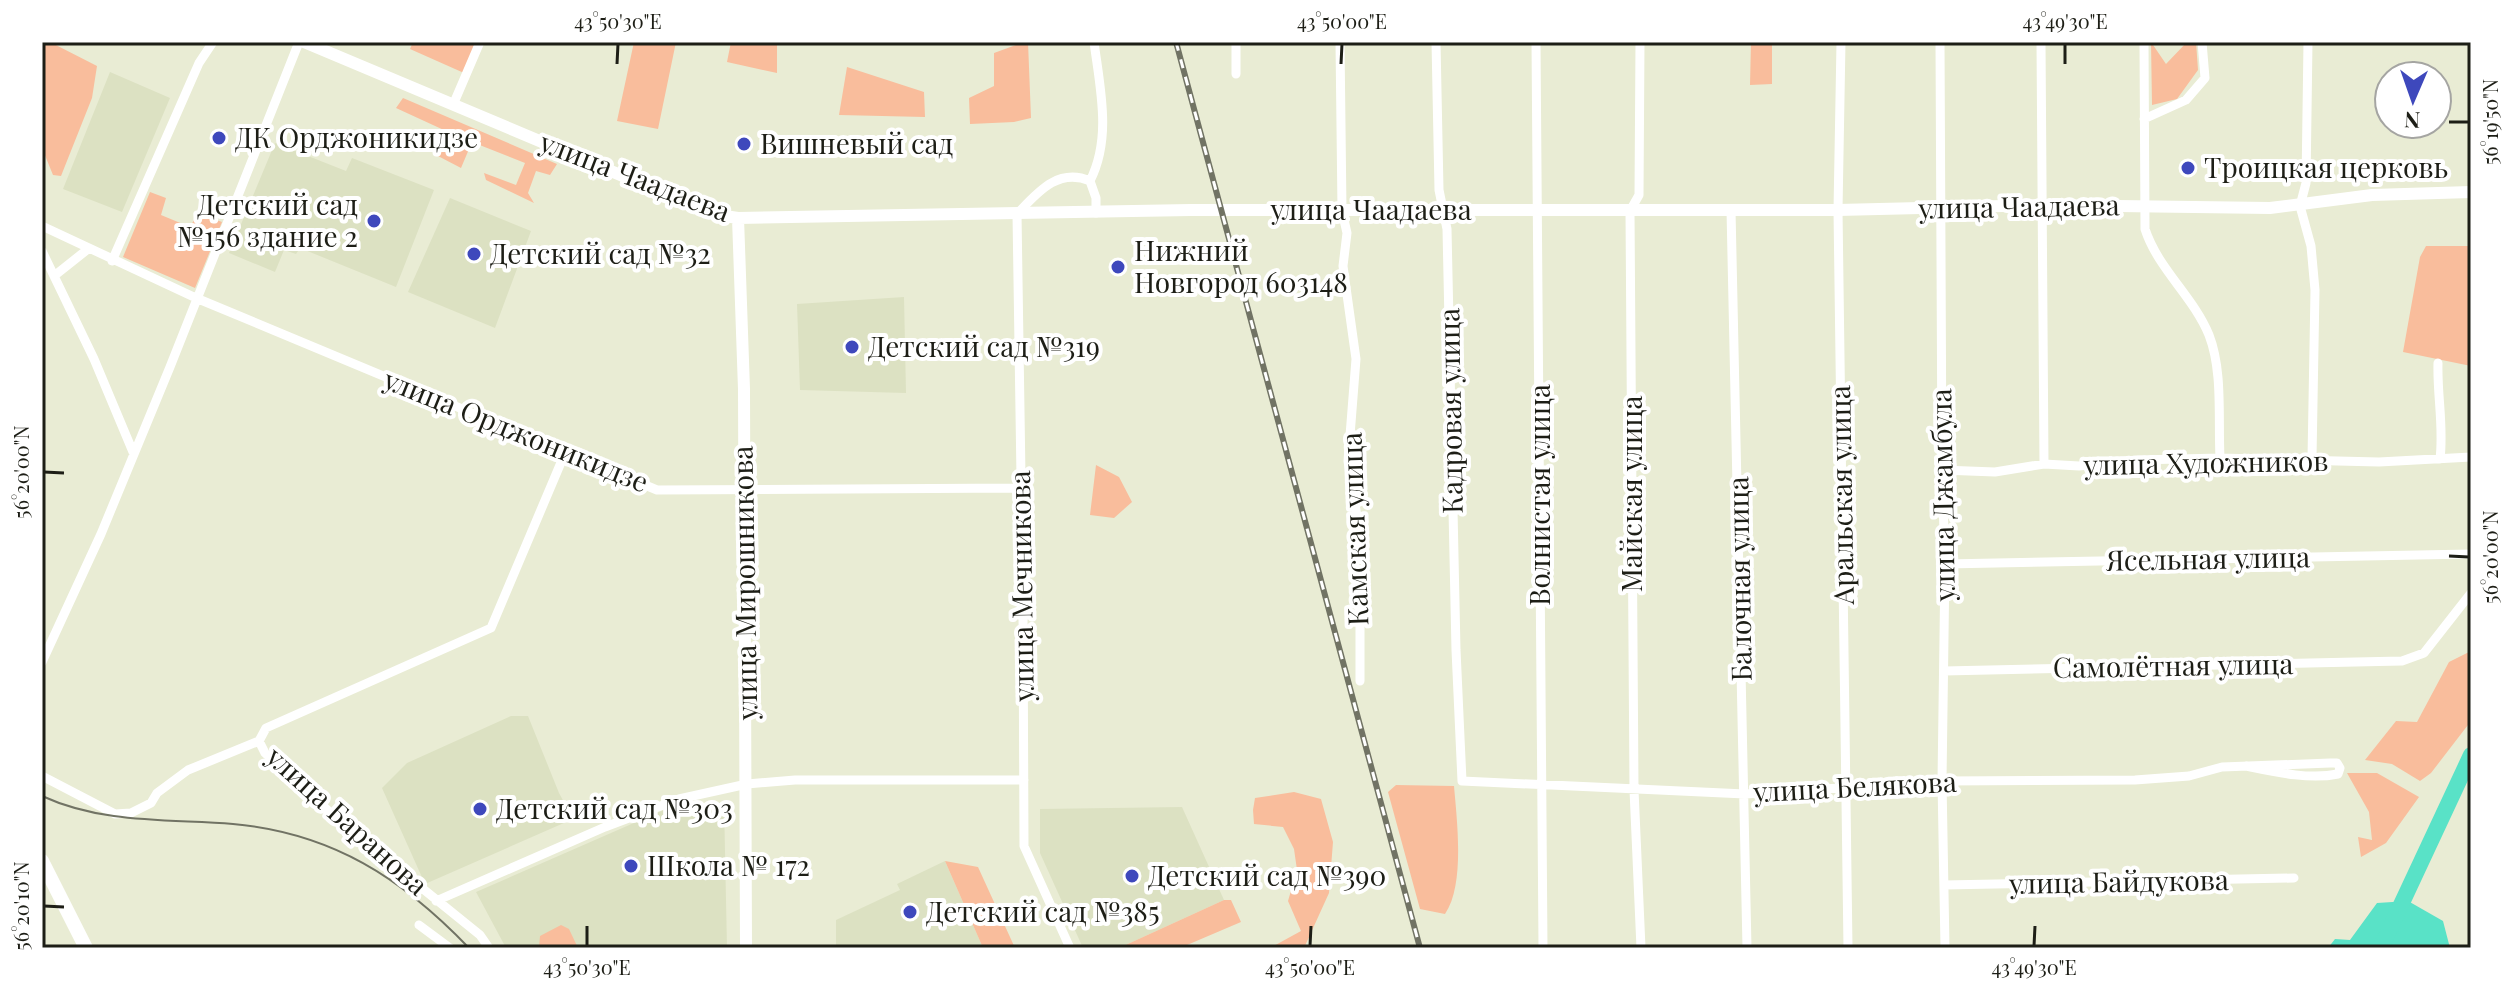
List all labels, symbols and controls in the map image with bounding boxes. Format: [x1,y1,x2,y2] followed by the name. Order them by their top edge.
[574,7,662,34] text: 43°50'30"E
[1297,7,1387,34] text: 43°50'00"E
[2022,7,2108,34] text: 43°49'30"E
[2373,60,2453,140] north arrow
[2476,79,2503,165] text: 56°19'50"N
[2404,106,2421,136] text: N
[235,118,478,155] place label: ДК Орджоникидзе
[534,122,736,229] street label: улица Чаадаева
[760,124,953,161] place label: Вишневый сад
[210,129,228,147] marker: ДК Орджоникидзе
[735,135,753,153] marker: Вишневый сад
[2204,148,2448,185] place label: Троицкая церковь
[2179,159,2197,177] marker: Троицкая церковь
[177,185,358,254] place label: Детский сад №156 здание 2
[1917,185,2120,226] street label: улица Чаадаева
[1269,190,1472,227] street label: улица Чаадаева
[365,212,383,230] marker: Детский сад №156 здание 2
[1134,231,1348,300] place label: Нижний Новгород 603148
[490,234,711,271] place label: Детский сад №32
[465,245,483,263] marker: Детский сад №32
[1109,258,1127,276] marker: Нижний Новгород 603148
[1429,308,1470,514] street label: Кадровая улица
[868,327,1100,364] place label: Детский сад №319
[843,338,861,356] marker: Детский сад №319
[378,359,654,500] street label: улица Орджоникидзе
[1520,384,1557,606] street label: Волнистая улица
[1820,385,1861,606] street label: Аральская улица
[1921,388,1962,603] street label: улица Джамбула
[1612,396,1649,592] street label: Майская улица
[7,425,34,519] text: 56°20'00"N
[1332,431,1375,627] street label: Камская улица
[2082,441,2329,482] street label: улица Художников
[723,445,764,722] street label: улица Мирошникова
[1000,470,1041,703] street label: улица Мечникова
[1718,476,1759,682] street label: Балочная улица
[2476,510,2503,604] text: 56°20'00"N
[2105,537,2310,578] street label: Ясельная улица
[2052,644,2294,685] street label: Самолётная улица
[259,737,437,902] street label: улица Баранова
[1751,762,1958,809] street label: улица Белякова
[496,789,733,826] place label: Детский сад №303
[471,800,489,818] marker: Детский сад №303
[647,846,810,883] place label: Школа № 172
[1148,856,1386,893] place label: Детский сад №390
[622,857,640,875] marker: Школа № 172
[2008,860,2229,901] street label: улица Байдукова
[7,862,34,950] text: 56°20'10"N
[1123,867,1141,885] marker: Детский сад №390
[926,892,1160,929] place label: Детский сад №385
[901,903,919,921] marker: Детский сад №385
[543,953,631,980] text: 43°50'30"E
[1265,953,1355,980] text: 43°50'00"E
[1991,953,2077,980] text: 43°49'30"E

